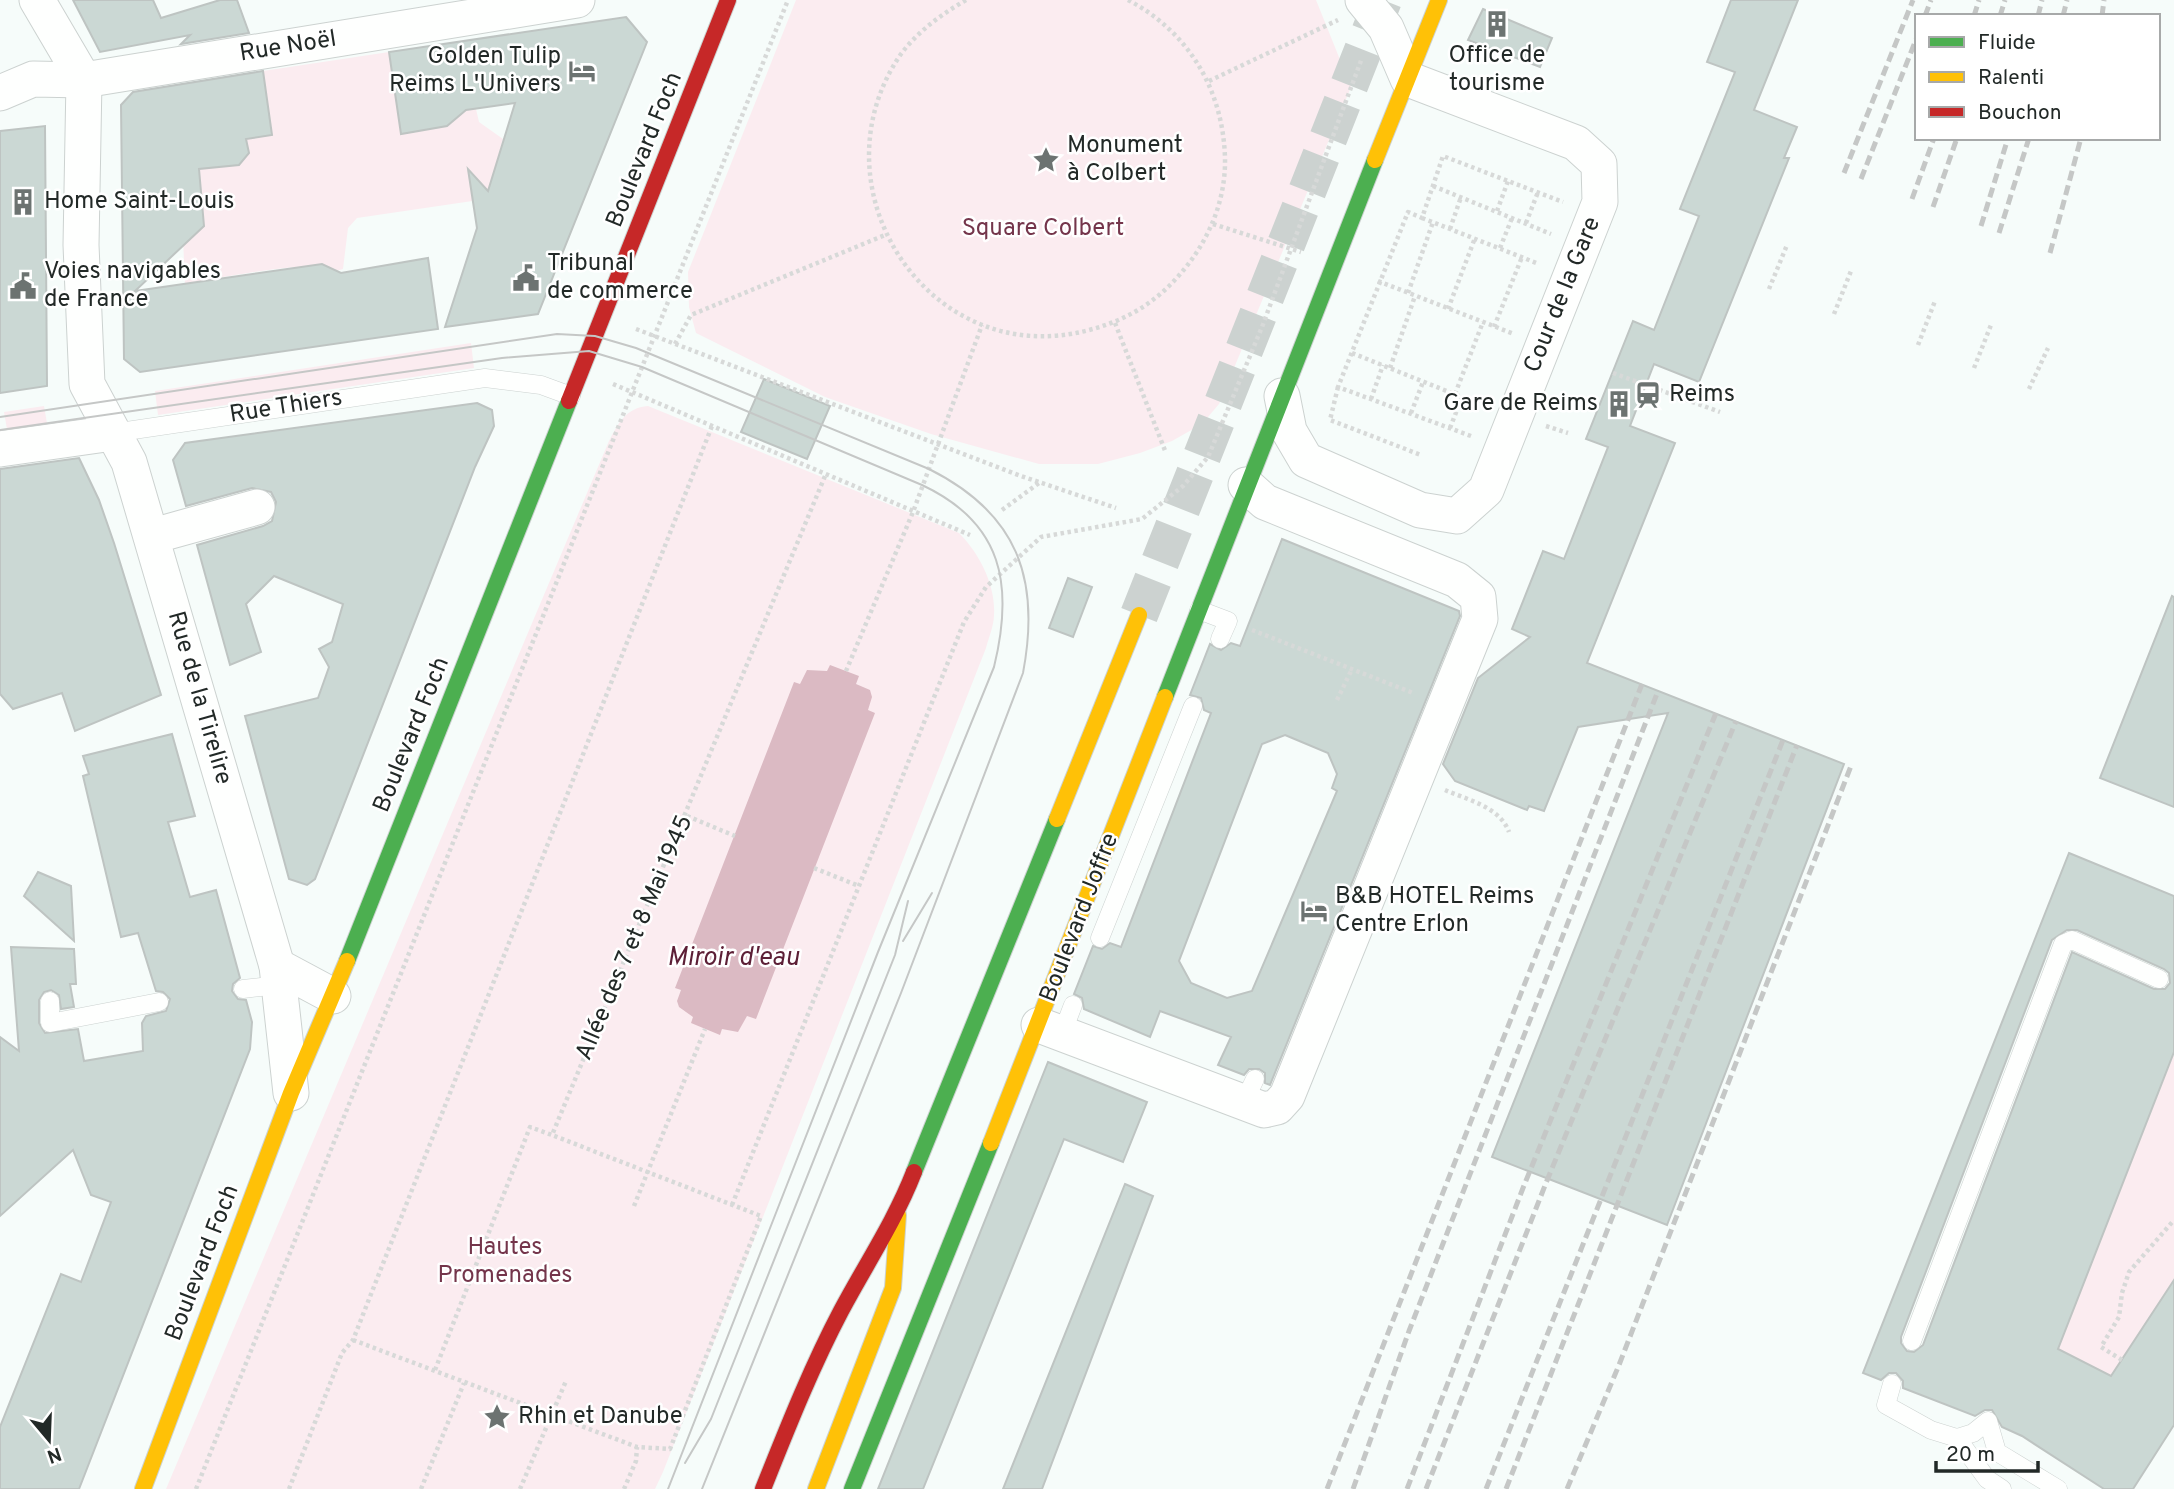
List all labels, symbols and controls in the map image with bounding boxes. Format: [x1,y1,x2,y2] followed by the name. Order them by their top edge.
[1482,9,1512,39] building icon: Office de tourisme
[1915,14,2160,140] legend
[237,25,339,69] street label: Rue Noël
[1978,30,2036,57] text: Fluide
[1449,41,1545,99] place label: Office de tourisme
[389,42,561,100] place label: Golden Tulip Reims L'Univers
[567,56,597,86] hotel icon: Golden Tulip Reims L'Univers
[1978,65,2044,92] text: Ralenti
[600,68,690,232] street label: Boulevard Foch
[1978,100,2061,127] text: Bouchon
[1067,131,1183,189] place label: Monument à Colbert
[1031,145,1061,175] place icon: Monument à Colbert
[8,187,38,217] building icon: Home Saint-Louis
[44,187,235,217] place label: Home Saint-Louis
[1518,213,1608,377] street label: Cour de la Gare
[962,214,1124,244] park label: Square Colbert
[547,249,693,307] place label: Tribunal de commerce
[44,257,221,315] place label: Voies navigables de France
[511,263,541,293] public building icon: Tribunal de commerce
[8,271,38,301] public building icon: Voies navigables de France
[1633,380,1663,410] station icon: Reims
[1669,380,1735,410] place label: Reims
[228,383,344,431] street label: Rue Thiers
[1443,389,1598,419] place label: Gare de Reims
[1604,389,1634,419] building icon: Gare de Reims
[160,608,238,788] street label: Rue de la Tirelire
[367,653,457,817] street label: Boulevard Foch
[570,811,700,1065] street label: Allée des 7 et 8 Mai 1945
[1034,829,1126,1007] street label: Boulevard Joffre
[1335,882,1534,940] place label: B&B HOTEL Reims Centre Erlon
[1299,896,1329,926] hotel icon: B&B HOTEL Reims Centre Erlon
[667,942,800,975] water label: Miroir d'eau
[159,1181,247,1345] street label: Boulevard Foch
[437,1233,573,1291] park label: Hautes Promenades
[482,1402,512,1432] place icon: Rhin et Danube
[518,1402,683,1432] place label: Rhin et Danube
[14,1405,84,1475] north arrow
[1936,1430,2038,1474] scale bar
[44,1441,64,1468] text: N
[1946,1442,1995,1469] text: 20 m

